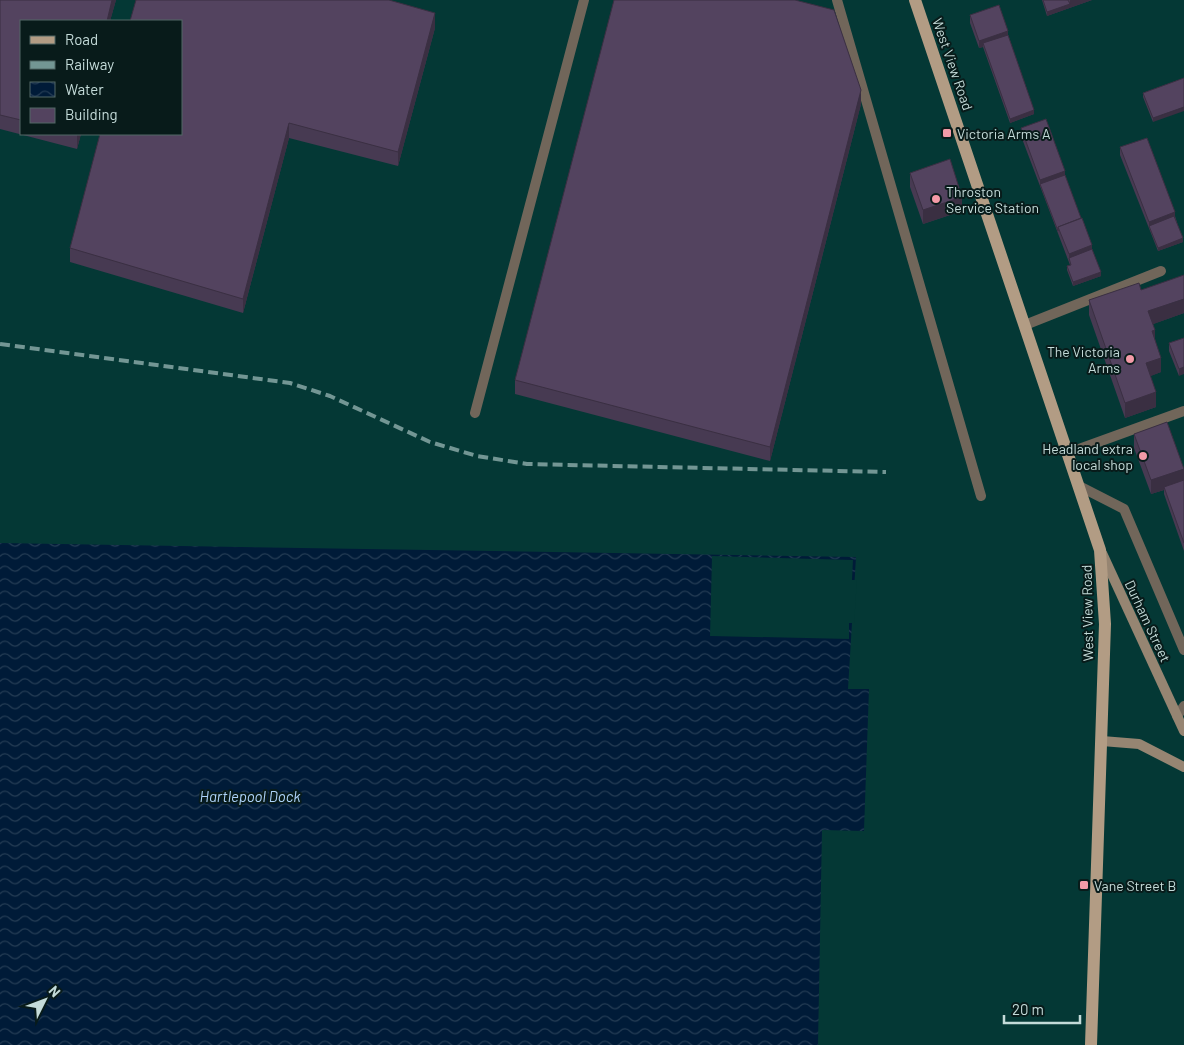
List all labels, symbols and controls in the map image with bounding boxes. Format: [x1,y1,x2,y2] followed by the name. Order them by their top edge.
[929,16,977,112] street label: West View Road
[20,20,182,135] legend
[65,30,98,48] text: Road
[65,55,114,73] text: Railway
[65,80,104,98] text: Water
[65,105,118,123] text: Building
[957,125,1051,142] place label: Victoria Arms A
[941,127,953,139] marker: Victoria Arms A
[946,183,1039,216] place label: Throston Service Station
[930,193,942,205] marker: Throston Service Station
[1047,343,1120,376] place label: The Victoria Arms
[1124,353,1136,365] marker: The Victoria Arms
[1042,440,1133,473] place label: Headland extra local shop
[1137,450,1149,462] marker: Headland extra local shop
[1078,565,1096,661] street label: West View Road
[1122,577,1174,665] street label: Durham Street
[199,787,301,805] water label: Hartlepool Dock
[1094,877,1176,894] place label: Vane Street B
[1078,879,1090,891] marker: Vane Street B
[20,975,70,1025] north arrow
[46,982,64,1000] text: N
[1004,992,1080,1024] scale bar
[1012,1000,1044,1018] text: 20 m

